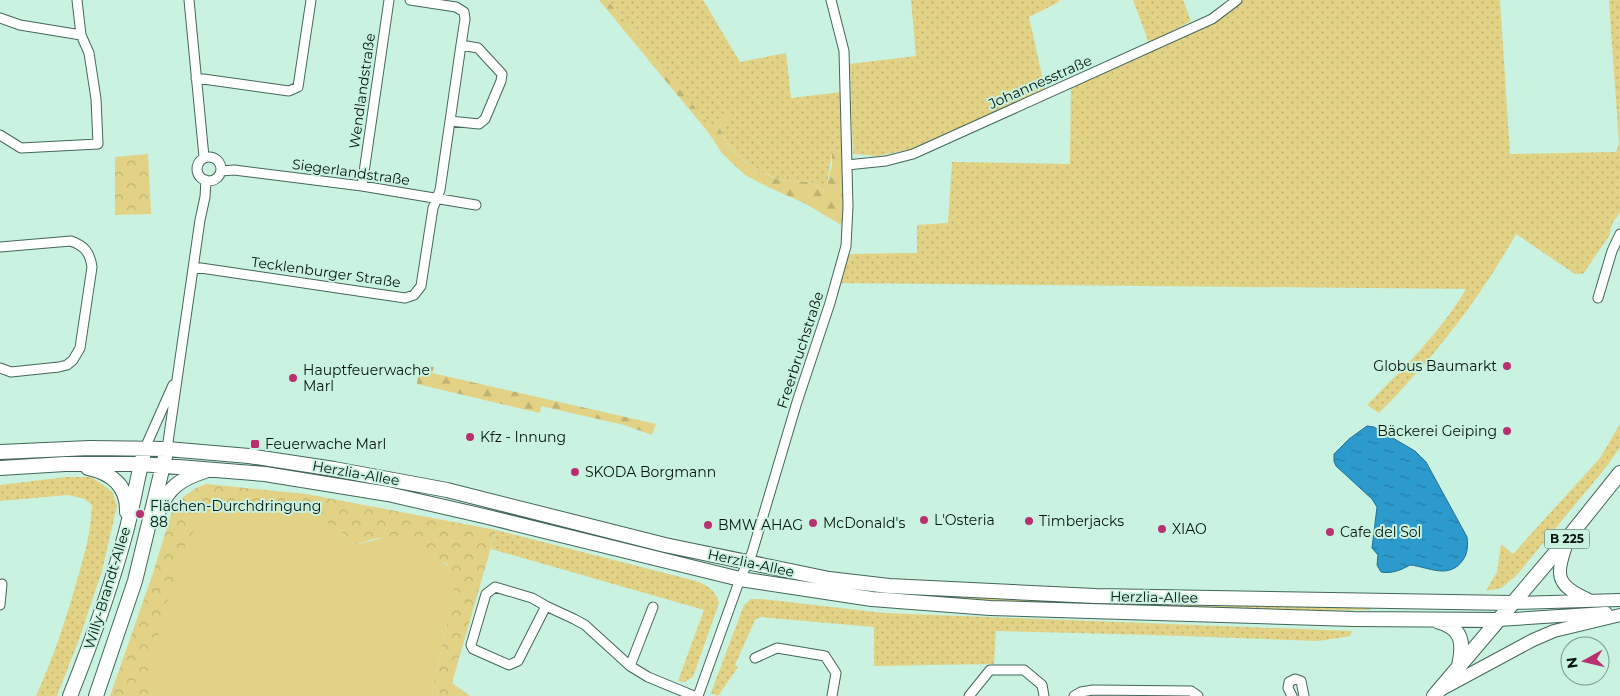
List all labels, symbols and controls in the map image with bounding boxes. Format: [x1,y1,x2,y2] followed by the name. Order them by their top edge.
[345,32,379,150] street label: Wendlandstraße
[985,51,1095,113] street label: Johannesstraße
[291,155,411,189] street label: Siegerlandstraße
[250,253,402,291] street label: Tecklenburger Straße
[773,289,827,411] street label: Freerbruchstraße
[1373,357,1497,375] place label: Globus Baumarkt
[1501,360,1513,372] marker: Globus Baumarkt
[303,361,430,395] place label: Hauptfeuerwache Marl
[287,372,299,384] marker: Hauptfeuerwache Marl
[1377,422,1497,440] place label: Bäckerei Geiping
[1501,425,1513,437] marker: Bäckerei Geiping
[480,428,566,446] place label: Kfz - Innung
[464,431,476,443] marker: Kfz - Innung
[265,435,386,453] place label: Feuerwache Marl
[249,438,261,450] marker: Feuerwache Marl
[311,456,401,490] street label: Herzlia-Allee
[585,463,716,481] place label: SKODA Borgmann
[569,466,581,478] marker: SKODA Borgmann
[150,497,321,531] place label: Flächen-Durchdringung 88
[134,508,146,520] marker: Flächen-Durchdringung 88
[934,511,995,529] place label: L'Osteria
[1039,512,1124,530] place label: Timberjacks
[823,514,905,532] place label: McDonald's
[918,514,930,526] marker: L'Osteria
[1023,515,1035,527] marker: Timberjacks
[718,516,803,534] place label: BMW AHAG
[807,517,819,529] marker: McDonald's
[702,519,714,531] marker: BMW AHAG
[1172,520,1207,538] place label: XIAO
[1156,523,1168,535] marker: XIAO
[1340,523,1421,541] place label: Cafe del Sol
[80,525,134,651] street label: Willy-Brandt-Allee
[1324,526,1336,538] marker: Cafe del Sol
[1544,530,1590,548] road number: B 225
[706,545,796,581] street label: Herzlia-Allee
[1110,587,1198,607] street label: Herzlia-Allee
[1560,636,1610,686] north arrow
[1562,656,1582,670] text: N

